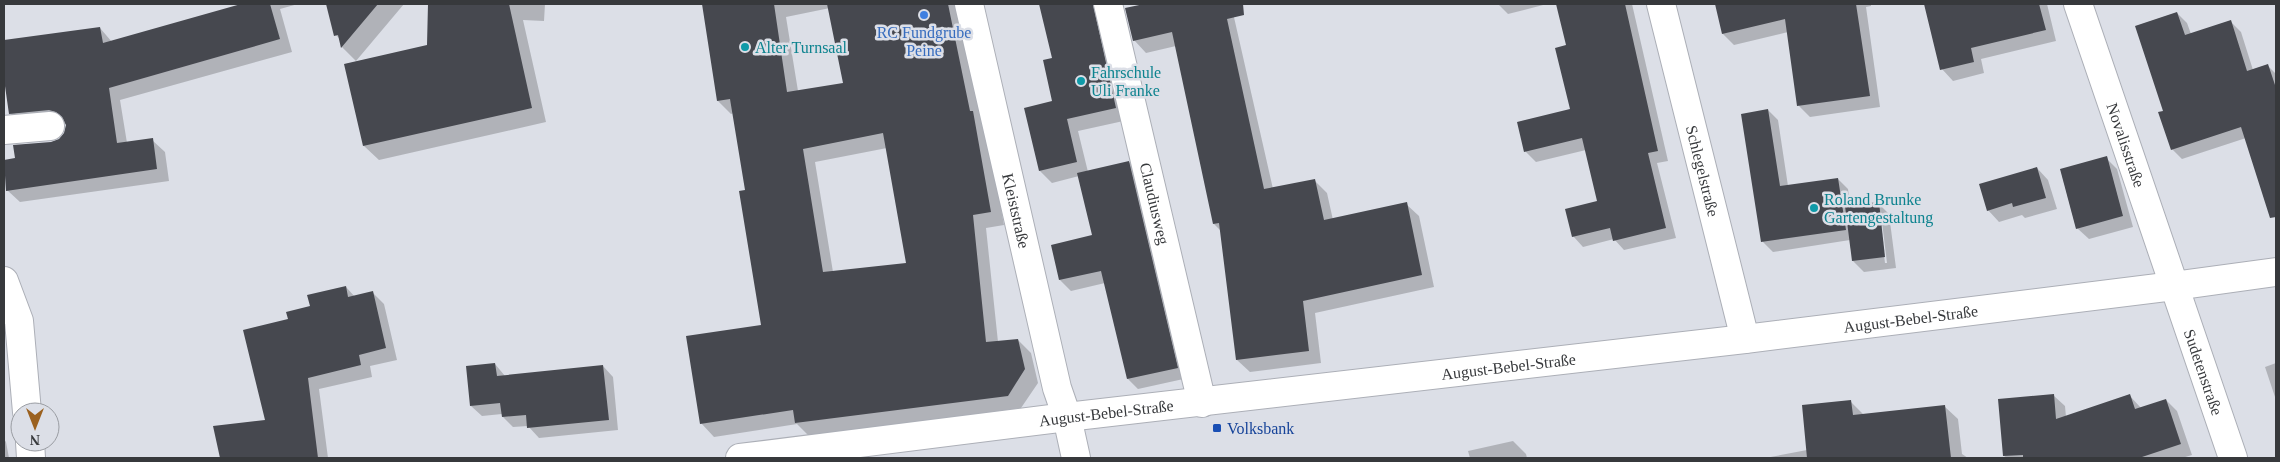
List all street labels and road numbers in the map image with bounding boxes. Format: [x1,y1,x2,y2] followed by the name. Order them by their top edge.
[2104,101,2148,189] street label: Novalisstraße
[1683,123,1722,218] street label: Schlegelstraße
[1137,161,1173,246] street label: Claudiusweg
[1000,171,1033,250] street label: Kleiststraße
[1843,302,1979,335] street label: August-Bebel-Straße
[2181,327,2226,417] street label: Sudetenstraße
[1440,350,1577,382] street label: August-Bebel-Straße
[1038,396,1174,429] street label: August-Bebel-Straße

